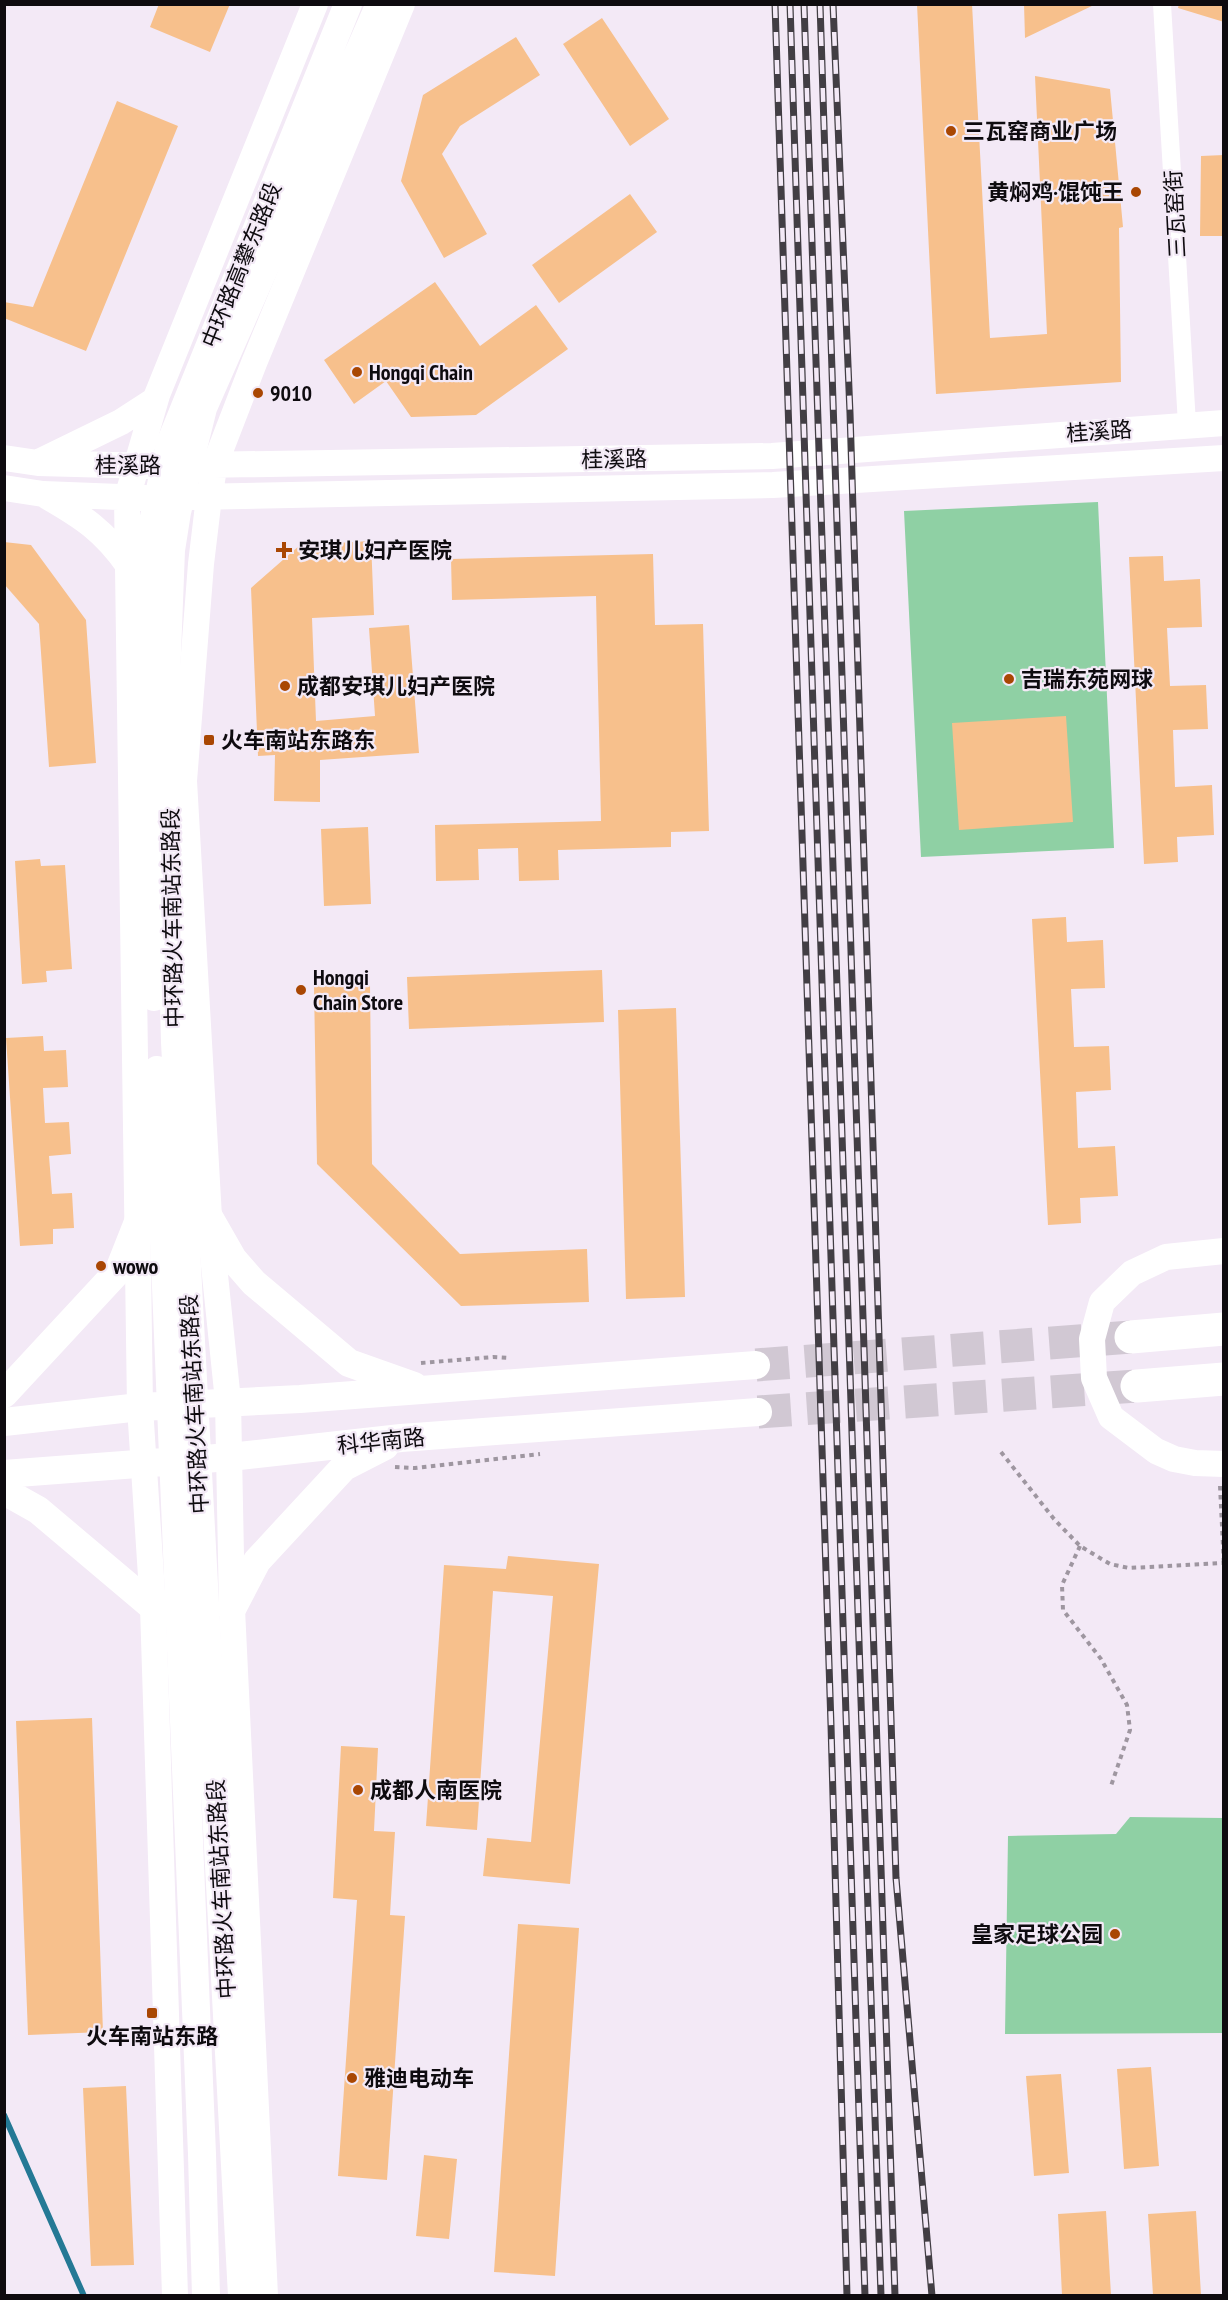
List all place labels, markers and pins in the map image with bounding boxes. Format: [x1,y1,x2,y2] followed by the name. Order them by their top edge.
[963,117,1117,145] place label: 三瓦窑商业广场
[944,124,958,138] marker: 三瓦窑商业广场
[987,178,1124,206] place label: 黄焖鸡·馄饨王
[1129,185,1143,199] marker: 黄焖鸡·馄饨王
[369,358,473,386] place label: Hongqi Chain
[350,365,364,379] marker: Hongqi Chain
[270,379,312,407] place label: 9010
[251,386,265,400] marker: 9010
[298,536,452,564] place label: 安琪儿妇产医院
[275,541,293,559] marker: 安琪儿妇产医院
[1021,665,1153,693] place label: 吉瑞东苑网球
[297,672,495,700] place label: 成都安琪儿妇产医院
[1002,672,1016,686] marker: 吉瑞东苑网球
[278,679,292,693] marker: 成都安琪儿妇产医院
[221,726,375,754] place label: 火车南站东路东
[202,733,216,747] marker: 火车南站东路东
[313,963,403,1016] place label: Hongqi Chain Store
[294,983,308,997] marker: Hongqi Chain Store
[112,1252,159,1280] place label: wowo
[94,1259,108,1273] marker: wowo
[370,1776,502,1804] place label: 成都人南医院
[351,1783,365,1797] marker: 成都人南医院
[971,1920,1103,1948] place label: 皇家足球公园
[1108,1927,1122,1941] marker: 皇家足球公园
[145,2006,159,2020] marker: 火车南站东路
[86,2022,218,2050] place label: 火车南站东路
[364,2064,474,2092] place label: 雅迪电动车
[345,2071,359,2085] marker: 雅迪电动车

